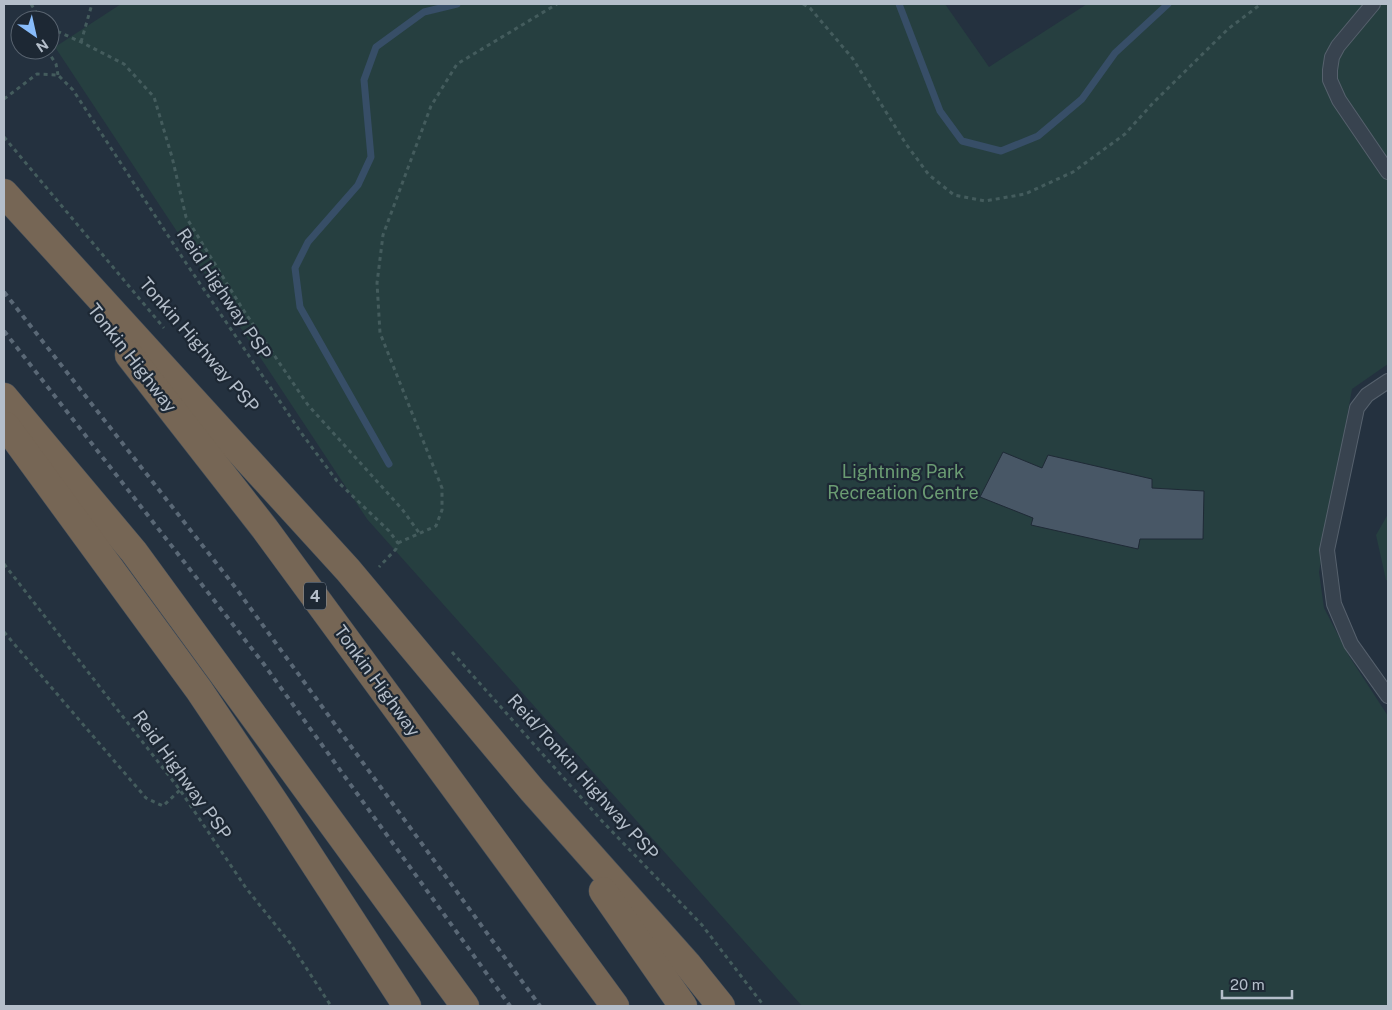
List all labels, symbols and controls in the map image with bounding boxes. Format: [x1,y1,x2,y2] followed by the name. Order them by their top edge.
[10,10,60,60] north arrow
[33,36,51,55] text: N
[173,224,276,363] street label: Reid Highway PSP
[135,273,264,416] street label: Tonkin Highway PSP
[83,299,182,416] street label: Tonkin Highway
[827,461,979,503] park label: Lightning Park Recreation Centre
[304,582,326,610] road number: 4
[330,621,425,741] street label: Tonkin Highway
[504,690,663,864] street label: Reid/Tonkin Highway PSP
[129,706,236,843] street label: Reid Highway PSP
[1222,968,1292,1000] scale bar
[1230,976,1265,993] text: 20 m

